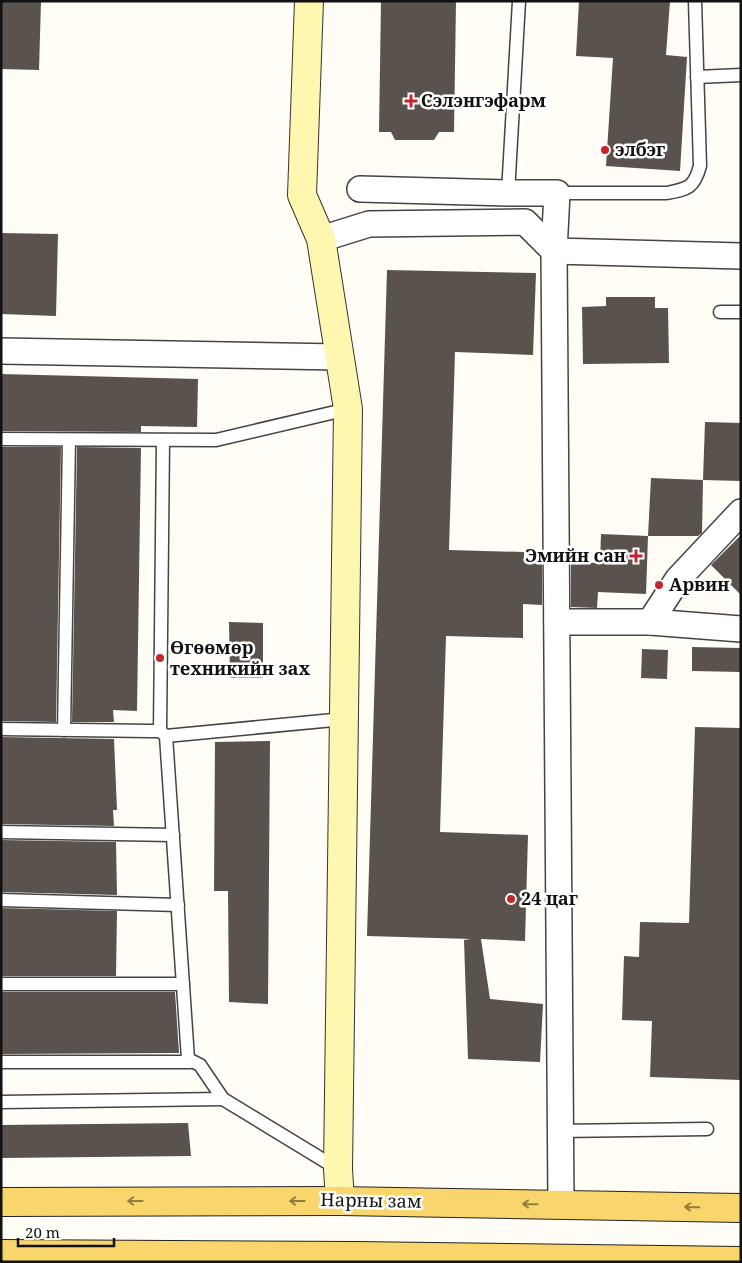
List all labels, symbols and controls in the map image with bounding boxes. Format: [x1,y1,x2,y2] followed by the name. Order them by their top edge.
[421,88,546,112] place label: Сэлэнгэфарм
[405,95,417,107] marker: Сэлэнгэфарм
[615,137,665,161] place label: элбэг
[599,144,611,156] marker: элбэг
[525,543,626,567] place label: Эмийн сан
[630,550,642,562] marker: Эмийн сан
[669,572,729,596] place label: Арвин
[653,579,665,591] marker: Арвин
[170,635,310,680] place label: Өгөөмөр техникийн зах
[154,652,166,664] marker: Өгөөмөр техникийн зах
[521,886,578,910] place label: 24 цаг
[505,893,517,905] marker: 24 цаг
[320,1187,422,1213] street label: Нарны зам
[127,1196,143,1206] one-way arrow
[289,1196,306,1206] one-way arrow
[522,1199,538,1209] one-way arrow
[684,1202,700,1212] one-way arrow
[18,1216,114,1248] scale bar
[25,1222,60,1242] text: 20 m

